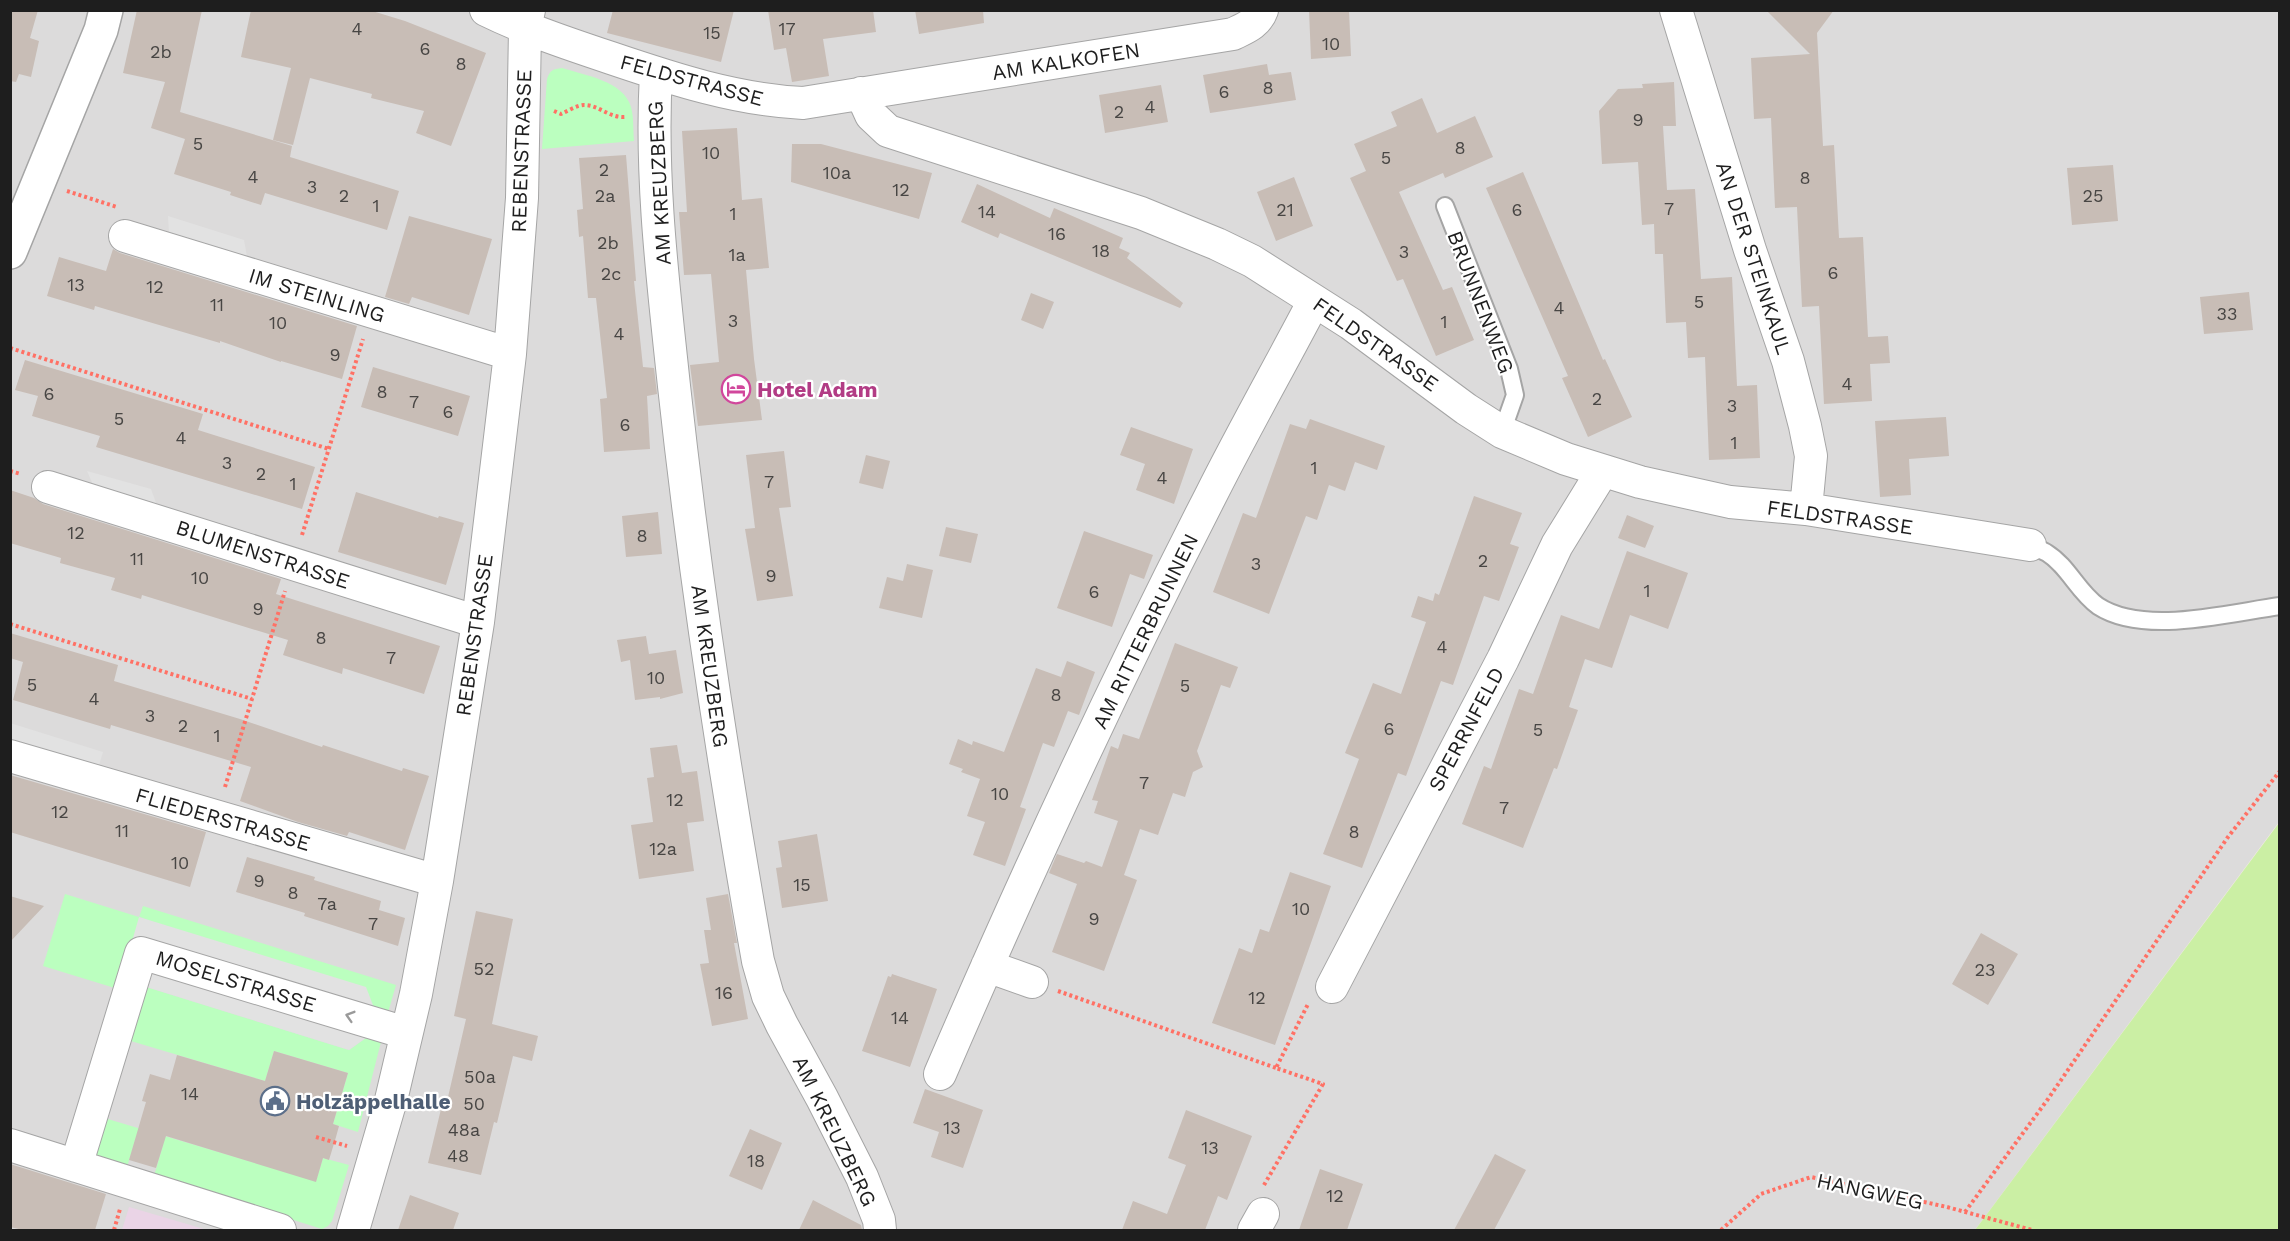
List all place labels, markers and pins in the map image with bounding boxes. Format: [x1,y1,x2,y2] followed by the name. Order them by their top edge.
[720,373,752,405] hotel icon: Hotel Adam
[757,377,877,402] place label: Hotel Adam
[259,1085,291,1117] public building icon: Holzäppelhalle
[296,1089,451,1114] place label: Holzäppelhalle

